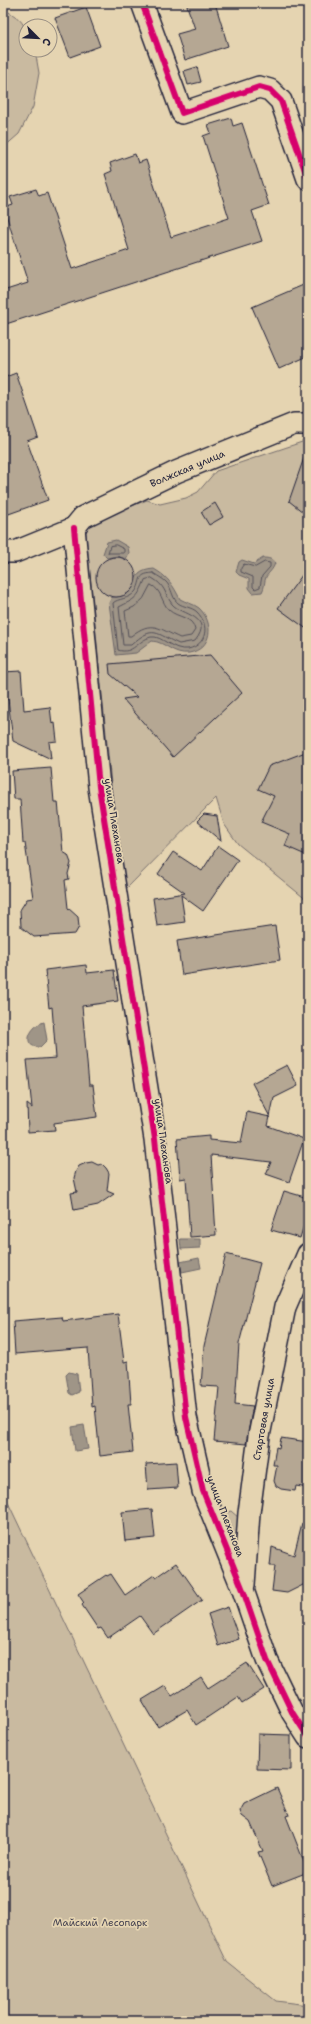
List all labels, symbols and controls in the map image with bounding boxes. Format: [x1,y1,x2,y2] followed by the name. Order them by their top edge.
[18,18,58,58] north arrow
[38,36,55,48] text: С
[148,447,227,490] street label: Волжская улица
[101,778,128,865] street label: улица Плеханова
[151,1098,176,1185] street label: улица Плеханова
[250,1376,277,1461] street label: Стартовая улица
[204,1474,247,1559] street label: улица Плеханова
[53,1916,148,1929] park label: Майский Лесопарк

